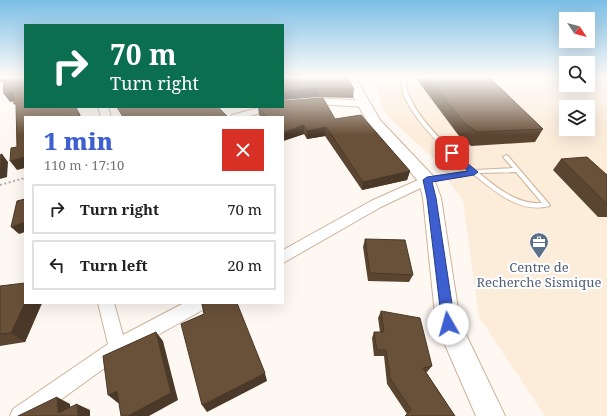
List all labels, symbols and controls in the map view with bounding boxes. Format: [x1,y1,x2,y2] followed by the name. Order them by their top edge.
[559,12,595,48] north arrow
[559,12,595,136] map controls
[110,35,177,73] text: 70 m
[44,40,96,92] icon: right
[559,56,595,92] button: search
[110,71,199,95] text: Turn right
[559,100,595,136] button: layers
[44,124,113,157] text: 1 min
[222,129,264,171] button: close
[435,136,469,170] pin
[441,142,463,164] icon: arrive
[44,156,124,174] text: 110 m · 17:10
[46,198,68,220] icon: right
[80,199,159,219] text: Turn right
[227,199,262,219] text: 70 m
[528,231,550,259] office icon: Centre de Recherche Sismique
[46,254,68,276] icon: left
[80,255,148,275] text: Turn left
[227,255,262,275] text: 20 m
[477,258,602,291] place label: Centre de Recherche Sismique
[427,303,469,345] position arrow

